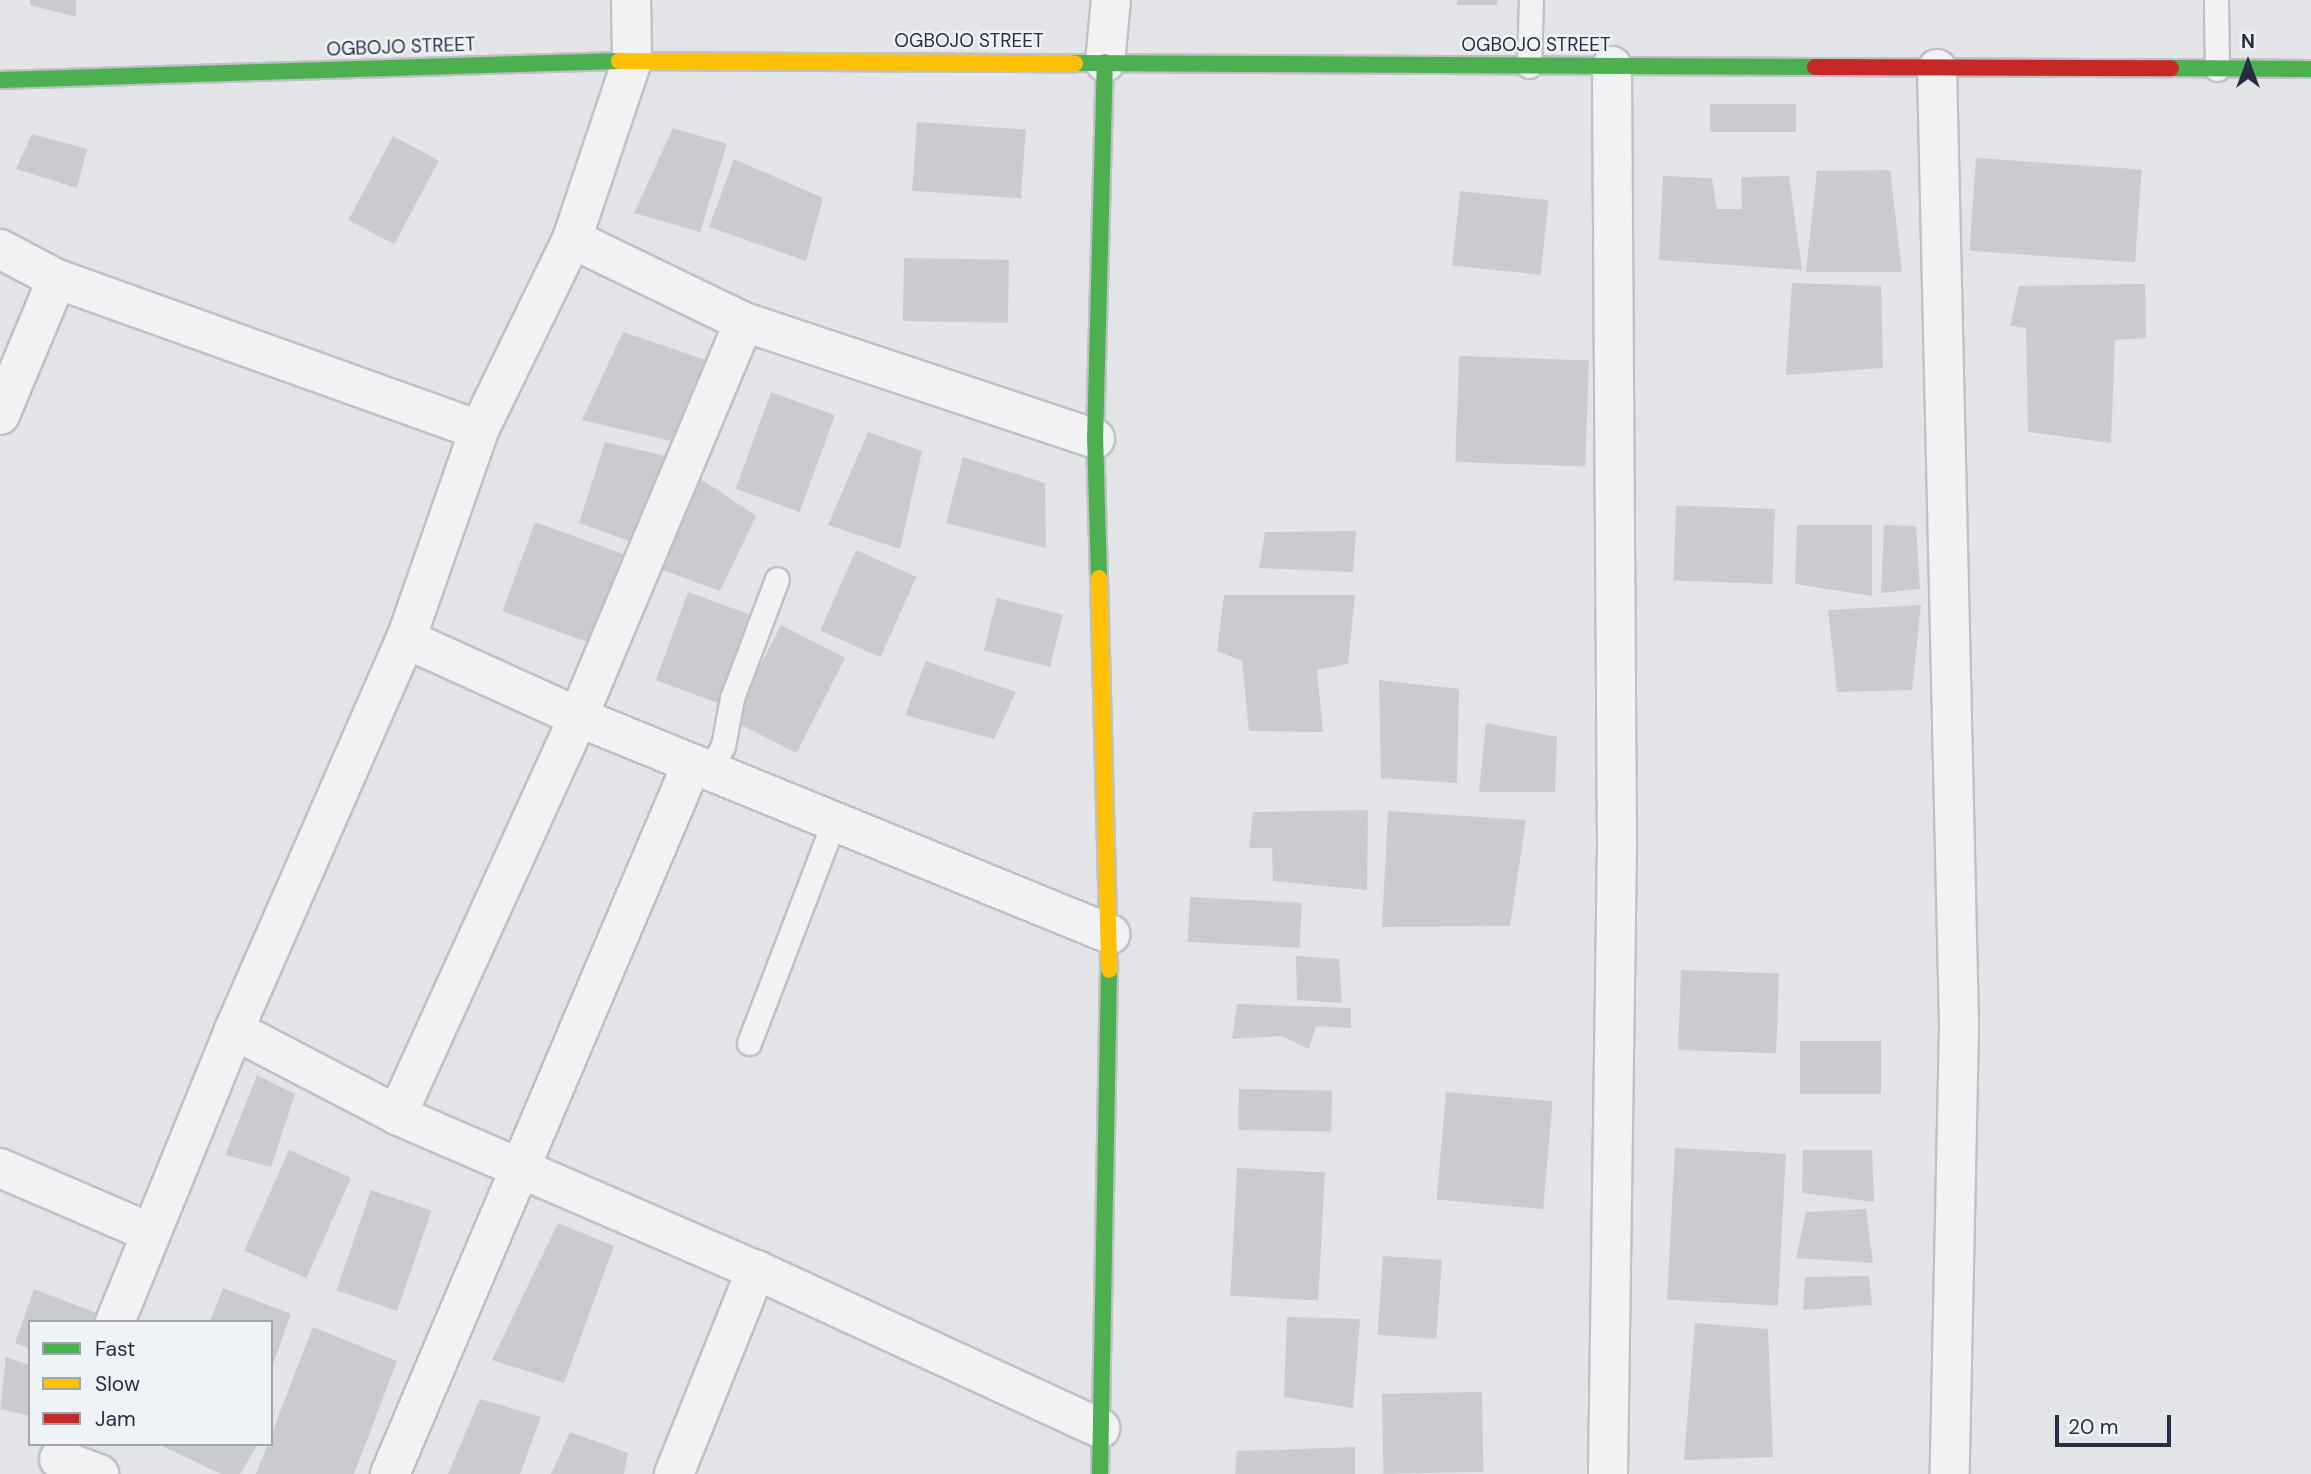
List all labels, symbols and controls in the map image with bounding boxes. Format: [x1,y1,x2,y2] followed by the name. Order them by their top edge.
[2213,28,2283,98] north arrow
[2241,29,2255,54] text: N
[894,30,1044,52] street label: OGBOJO STREET
[326,33,476,61] street label: OGBOJO STREET
[1461,34,1611,56] street label: OGBOJO STREET
[28,1320,273,1446] legend
[95,1335,135,1363] text: Fast
[95,1370,140,1398] text: Slow
[2059,1400,2174,1444] scale bar
[95,1405,136,1433] text: Jam
[2068,1413,2119,1441] text: 20 m

